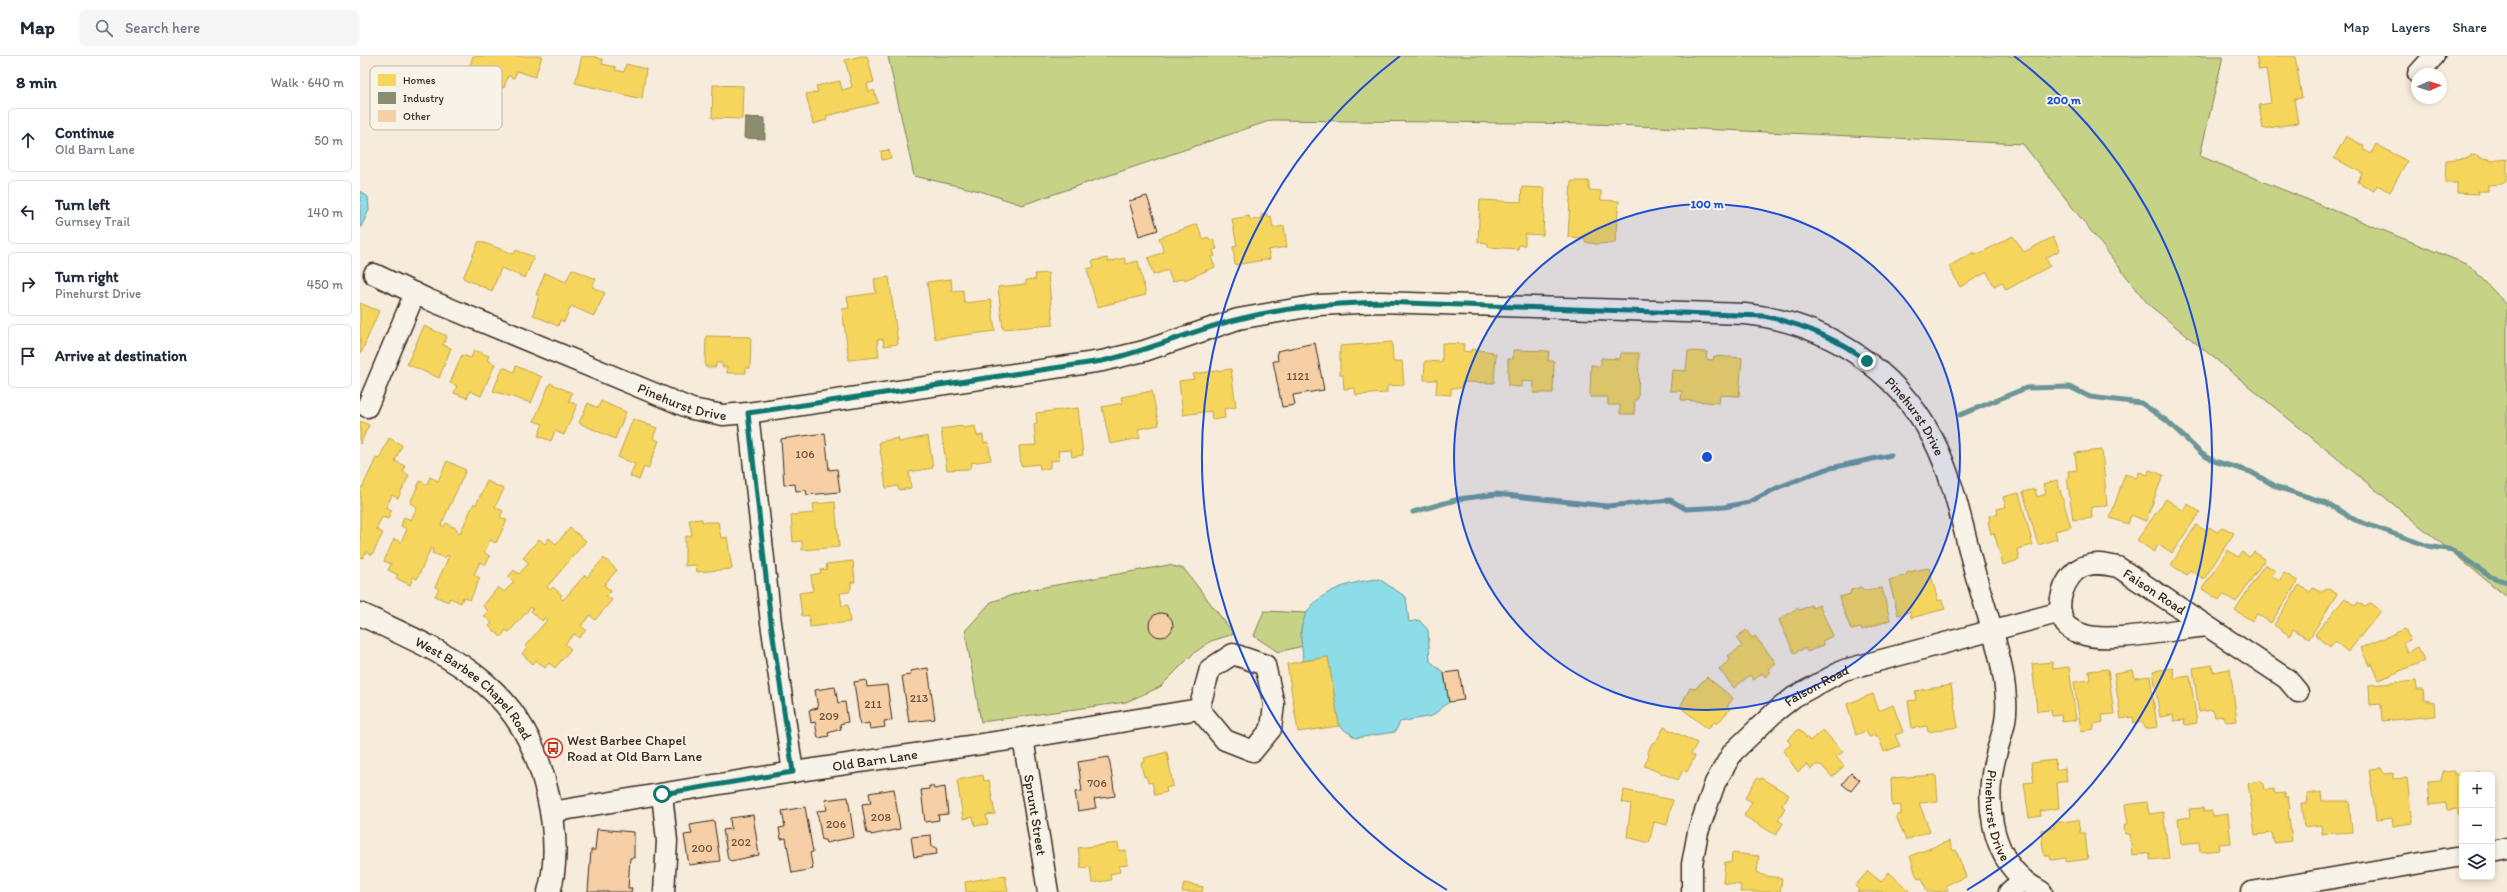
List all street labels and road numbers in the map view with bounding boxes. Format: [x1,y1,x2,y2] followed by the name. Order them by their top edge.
[1881,373,1948,459] street label: Pinehurst Drive
[635,379,727,424] street label: Pinehurst Drive
[2120,565,2189,619] street label: Faison Road
[412,633,536,743] street label: West Barbee Chapel Road
[1781,661,1851,710] street label: Faison Road
[831,746,919,775] street label: Old Barn Lane
[1981,769,2014,865] street label: Pinehurst Drive
[1020,773,1050,857] street label: Sprunt Street

